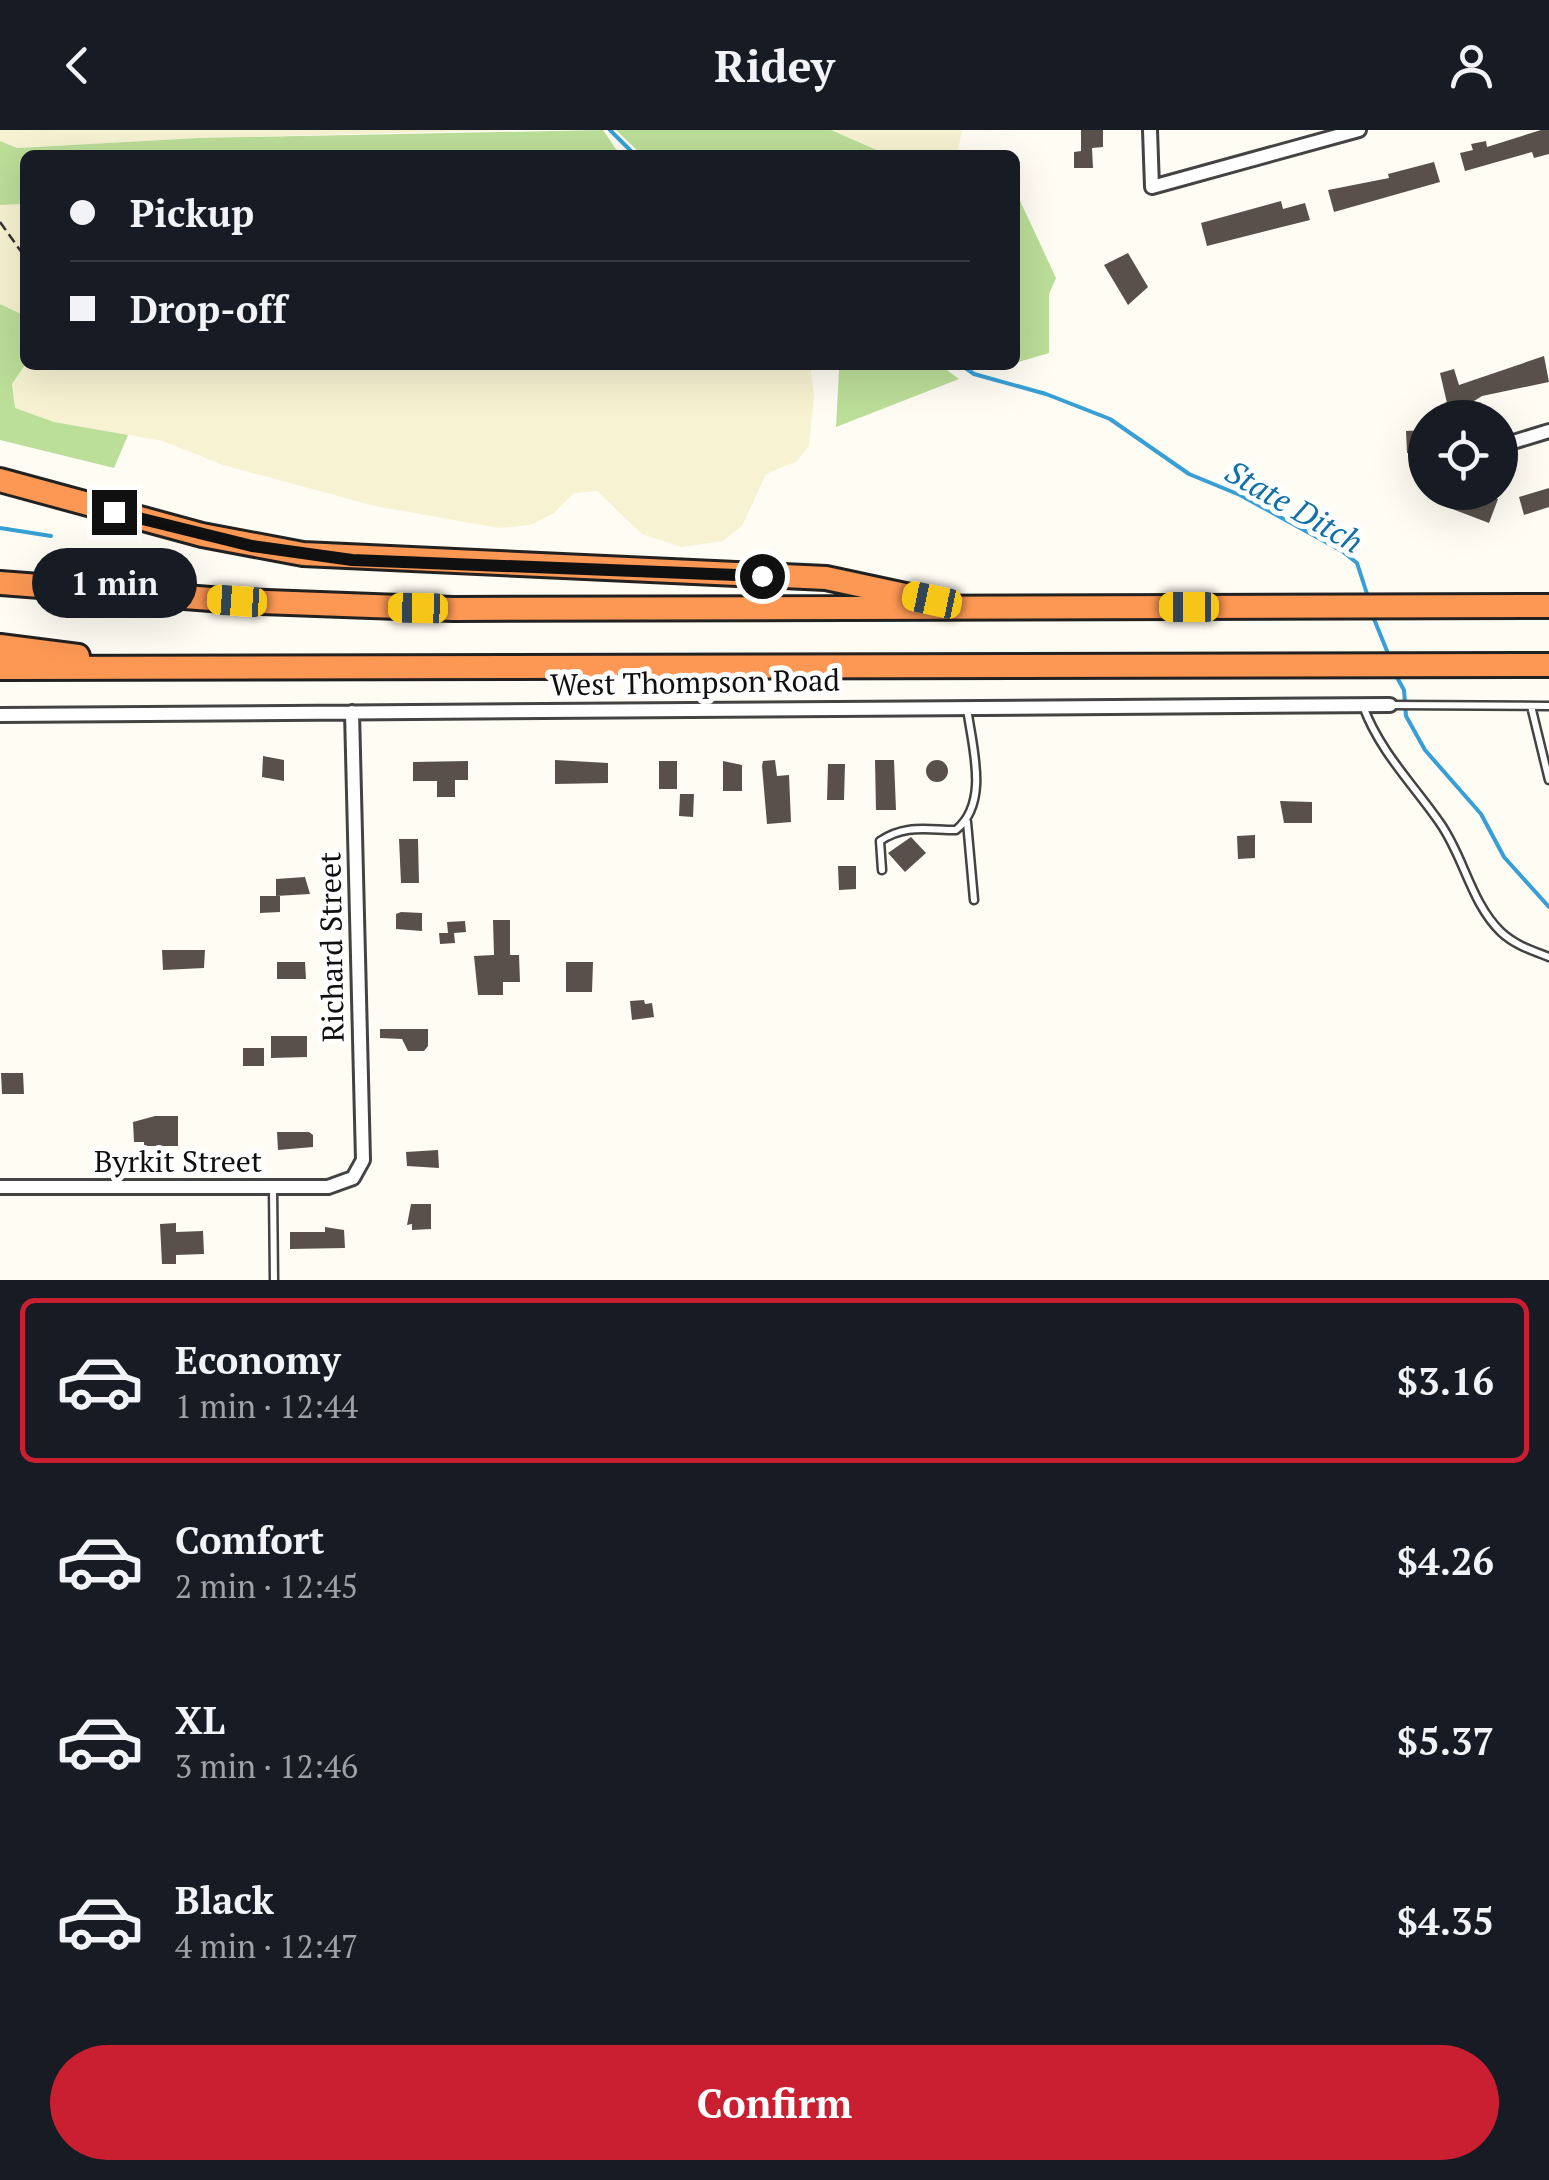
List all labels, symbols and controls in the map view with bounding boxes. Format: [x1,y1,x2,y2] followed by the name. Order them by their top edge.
[714,35,835,95] text: Ridey
[50,38,105,93] icon: back
[1444,38,1499,93] icon: person
[130,188,254,238] text: Pickup
[130,284,287,334] text: Drop-off
[1408,400,1518,510] map controls
[1408,400,1518,510] button: locate
[1218,450,1371,562] water label: State Ditch
[92,490,137,535] route end
[32,547,196,617] callout: 1 min
[740,554,785,599] route start
[71,562,158,604] text: 1 min
[900,579,964,621] car
[206,584,268,618] car
[388,592,448,624] car
[1159,592,1219,622] car
[550,659,840,705] street label: West Thompson Road
[309,851,353,1043] street label: Richard Street
[94,1141,262,1181] street label: Byrkit Street
[175,1335,341,1385] text: Economy
[55,1336,145,1426] icon: car
[1397,1356,1494,1406] text: $3.16
[175,1385,358,1427] text: 1 min · 12:44
[175,1515,324,1565] text: Comfort
[55,1516,145,1606] icon: car
[1397,1536,1494,1586] text: $4.26
[175,1565,358,1607] text: 2 min · 12:45
[175,1695,225,1745] text: XL
[55,1696,145,1786] icon: car
[1397,1716,1494,1766] text: $5.37
[175,1745,358,1787] text: 3 min · 12:46
[175,1875,274,1925] text: Black
[55,1876,145,1966] icon: car
[1397,1896,1494,1946] text: $4.35
[175,1925,358,1967] text: 4 min · 12:47
[50,2045,1499,2160] button: Confirm

